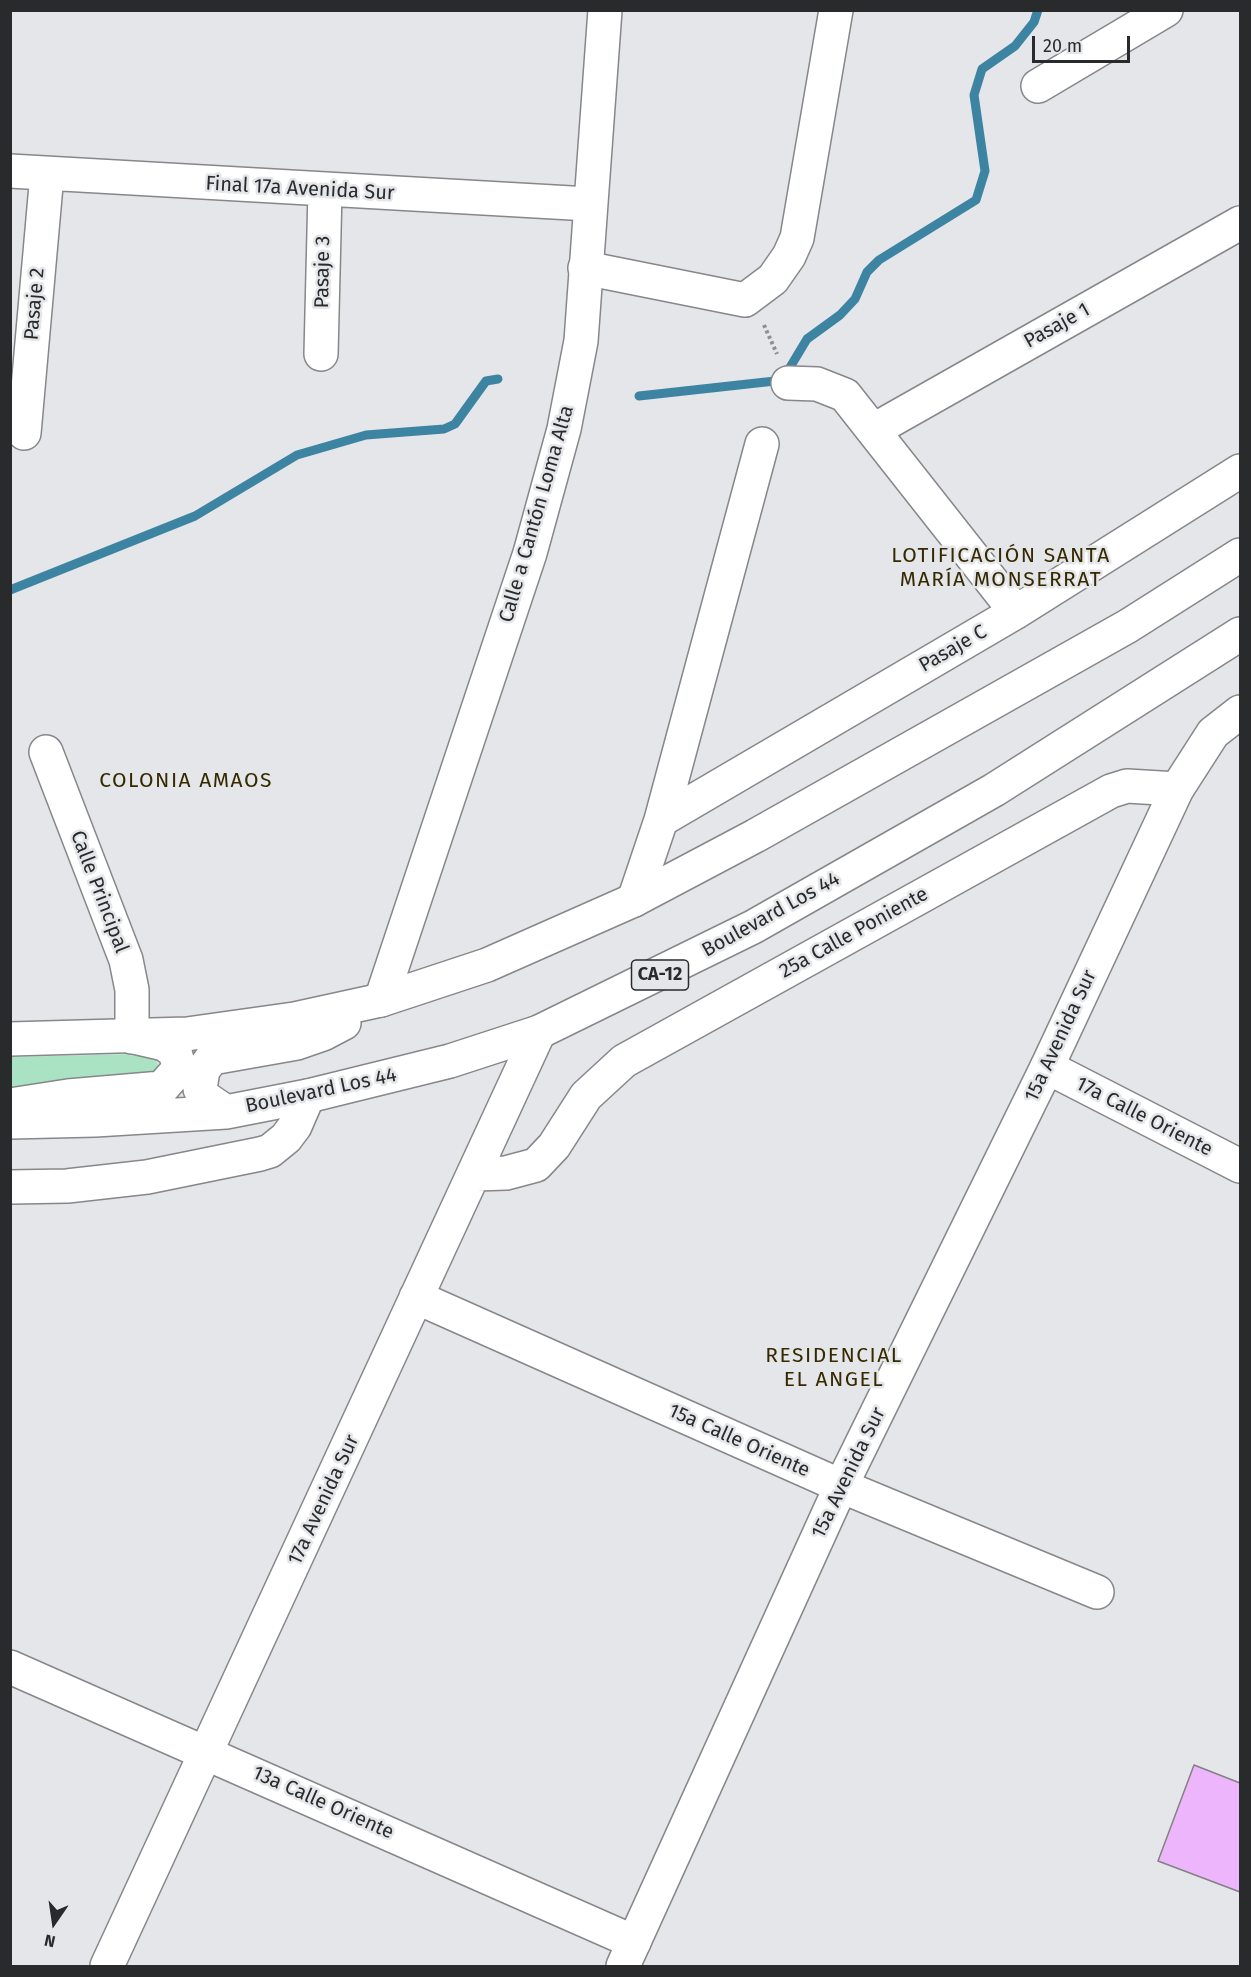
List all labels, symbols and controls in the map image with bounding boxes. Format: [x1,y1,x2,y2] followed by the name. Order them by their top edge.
[1035,24,1132,62] scale bar
[1043,35,1082,57] text: 20 m
[205,172,395,206] street label: Final 17a Avenida Sur
[310,235,336,309] street label: Pasaje 3
[20,267,50,341] street label: Pasaje 2
[1020,298,1094,354] street label: Pasaje 1
[495,403,579,625] street label: Calle a Cantón Loma Alta
[891,543,1111,593] district label: LOTIFICACIÓN SANTA MARÍA MONSERRAT
[915,620,991,678] street label: Pasaje C
[99,768,273,794] district label: COLONIA AMAOS
[65,827,133,957] street label: Calle Principal
[698,867,844,963] street label: Boulevard Los 44
[776,882,932,984] street label: 25a Calle Poniente
[632,960,688,990] road number: CA-12
[1020,966,1102,1106] street label: 15a Avenida Sur
[243,1063,399,1119] street label: Boulevard Los 44
[1072,1072,1216,1162] street label: 17a Calle Oriente
[765,1343,903,1393] district label: RESIDENCIAL EL ANGEL
[665,1399,813,1483] street label: 15a Calle Oriente
[807,1404,891,1542] street label: 15a Avenida Sur
[283,1431,365,1569] street label: 17a Avenida Sur
[249,1761,397,1845] street label: 13a Calle Oriente
[24,1893,84,1953] north arrow
[43,1931,57,1951] text: N

